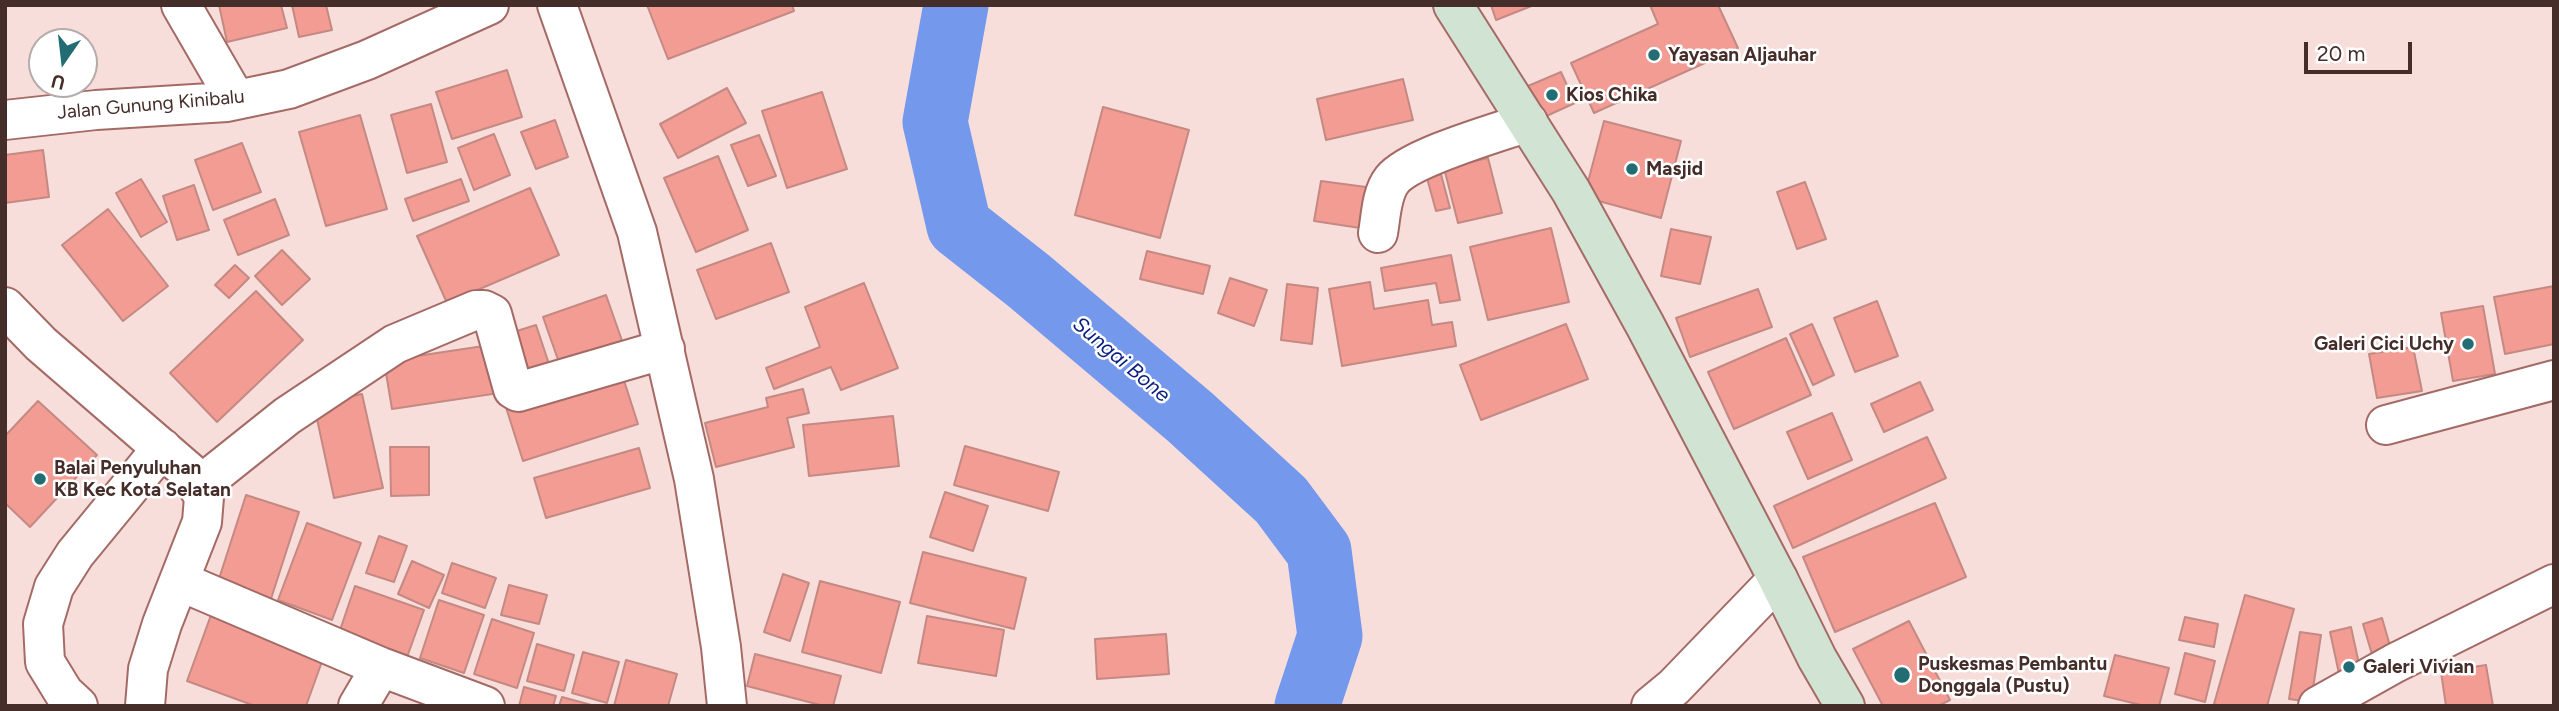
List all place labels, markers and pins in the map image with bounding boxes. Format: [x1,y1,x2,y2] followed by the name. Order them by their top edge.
[1668,44,1816,66] place label: Yayasan Aljauhar
[1646,47,1662,63] marker: Yayasan Aljauhar
[1566,84,1657,106] place label: Kios Chika
[1544,87,1560,103] marker: Kios Chika
[1646,158,1703,180] place label: Masjid
[1624,161,1640,177] marker: Masjid
[2314,333,2454,355] place label: Galeri Cici Uchy
[2460,336,2476,352] marker: Galeri Cici Uchy
[54,457,231,501] place label: Balai Penyuluhan KB Kec Kota Selatan
[32,471,48,487] marker: Balai Penyuluhan KB Kec Kota Selatan
[1918,653,2107,697] place label: Puskesmas Pembantu Donggala (Pustu)
[2363,656,2474,678] place label: Galeri Vivian
[2341,659,2357,675] marker: Galeri Vivian
[1892,665,1912,685] marker: Puskesmas Pembantu Donggala (Pustu)

